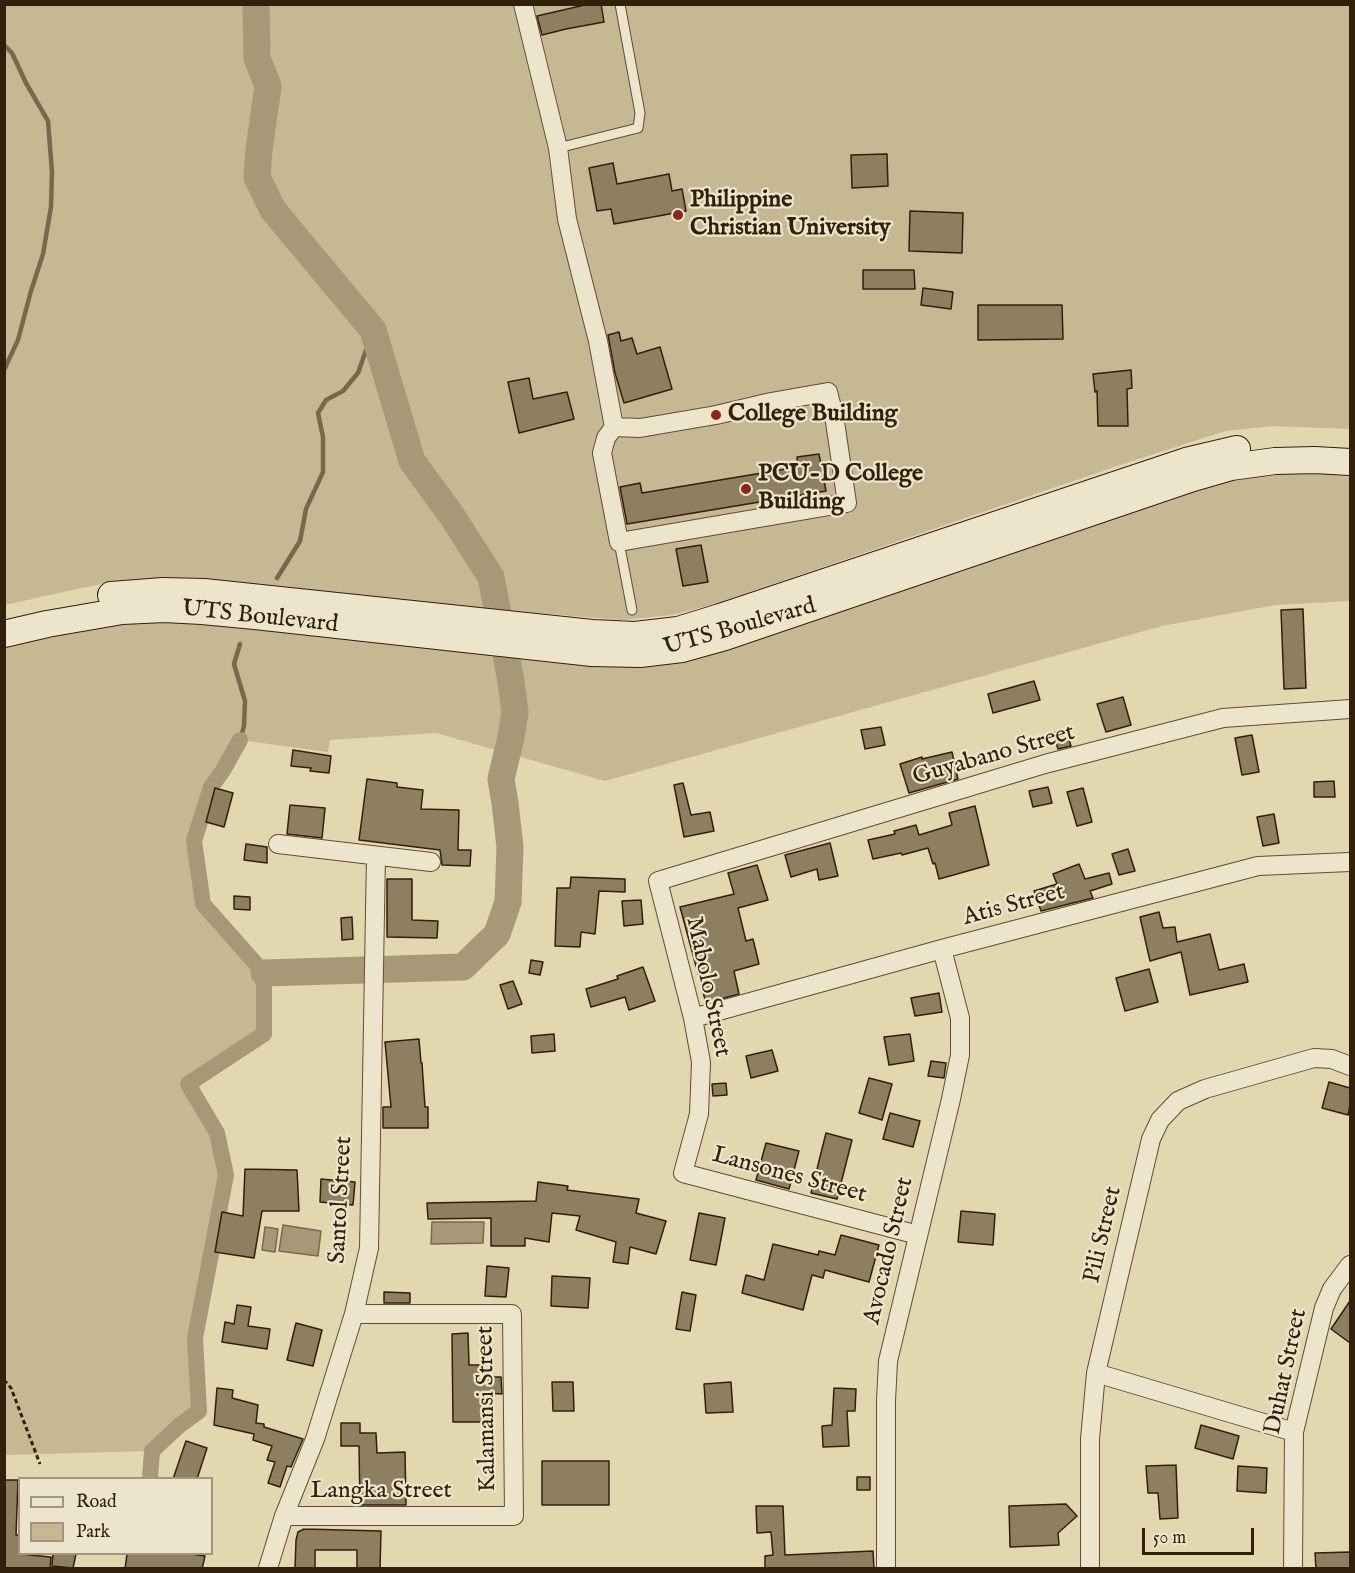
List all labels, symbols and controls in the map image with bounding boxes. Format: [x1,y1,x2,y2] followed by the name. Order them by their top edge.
[690,187,891,243] place label: Philippine Christian University
[671,208,685,222] marker: Philippine Christian University
[728,401,898,429] place label: College Building
[709,408,723,422] marker: College Building
[758,461,923,517] place label: PCU-D College Building
[739,482,753,496] marker: PCU-D College Building
[661,593,819,663] street label: UTS Boulevard
[181,595,339,641] street label: UTS Boulevard
[910,719,1078,793] street label: Guyabano Street
[960,879,1068,933] street label: Atis Street
[678,914,736,1060] street label: Mabolo Street
[324,1135,360,1265] street label: Santol Street
[709,1142,869,1210] street label: Lansones Street
[859,1175,921,1327] street label: Avocado Street
[1079,1184,1129,1286] street label: Pili Street
[1260,1306,1314,1438] street label: Duhat Street
[472,1326,504,1492] street label: Kalamansi Street
[18,1477,213,1555] legend
[310,1478,452,1506] street label: Langka Street
[76,1491,117,1514] text: Road
[1145,1516,1258,1554] scale bar
[76,1521,110,1544] text: Park
[1153,1527,1186,1550] text: 50 m

